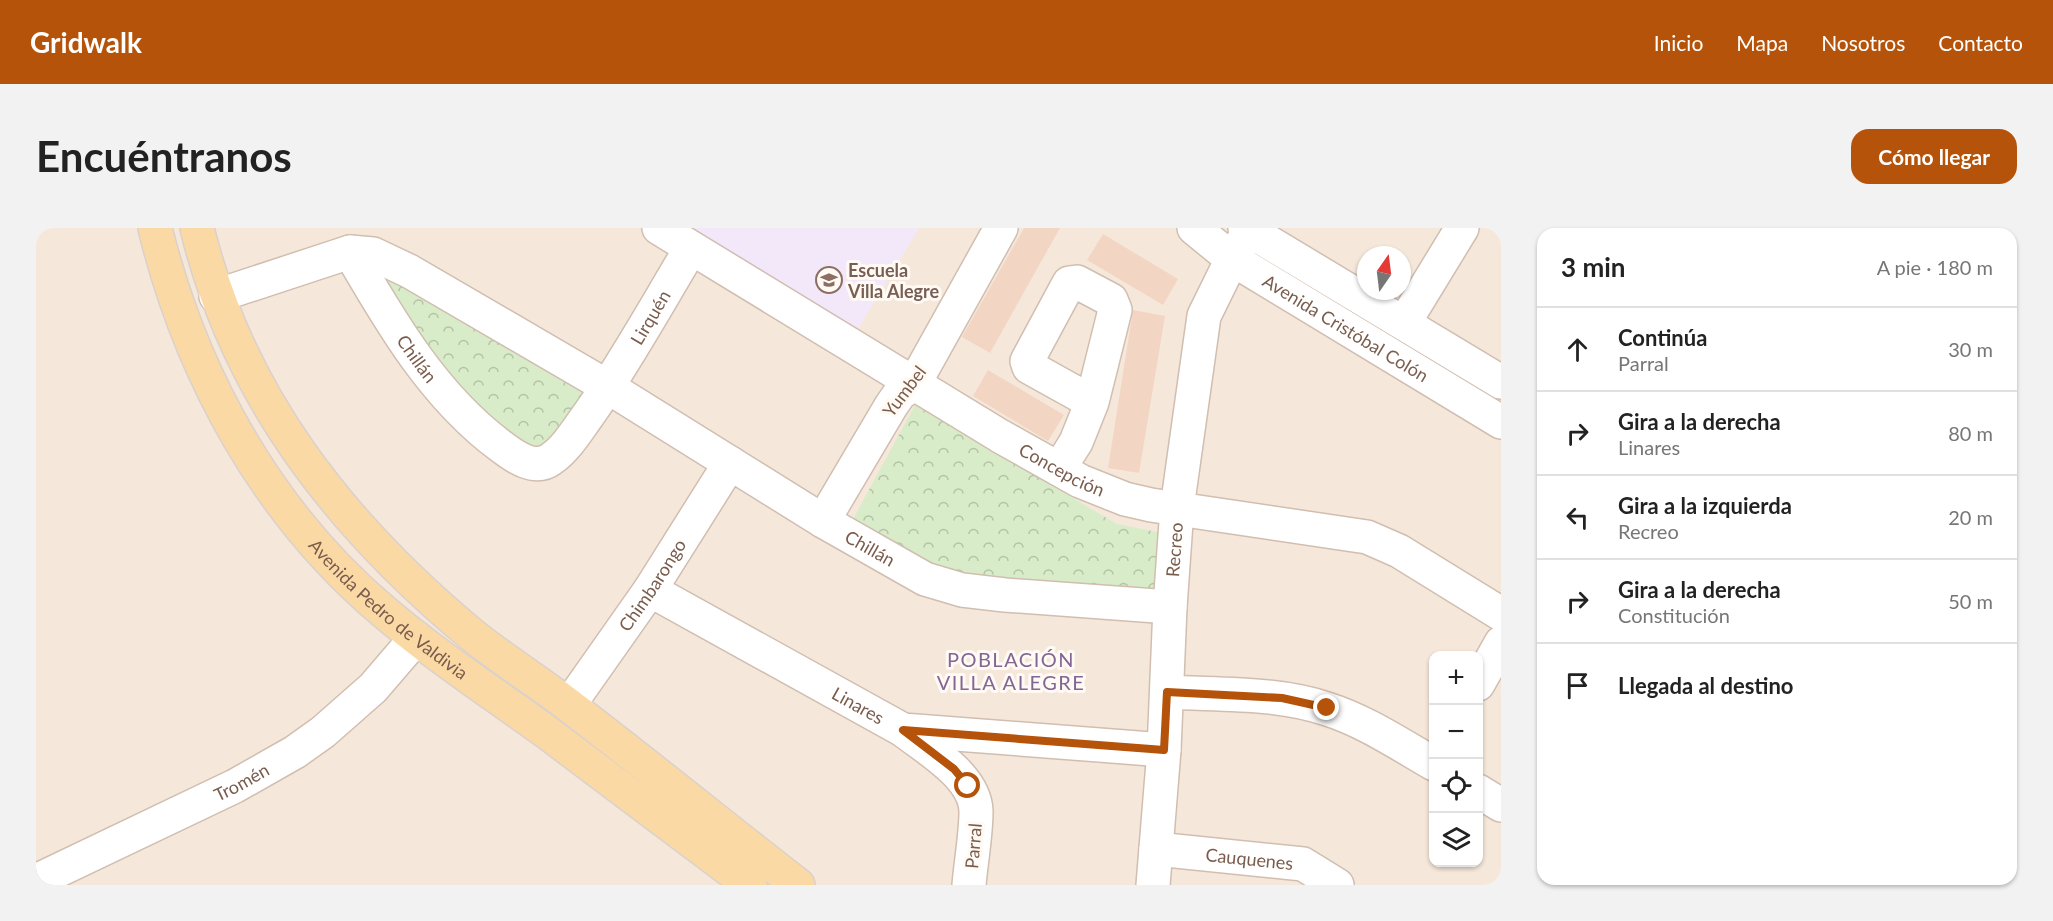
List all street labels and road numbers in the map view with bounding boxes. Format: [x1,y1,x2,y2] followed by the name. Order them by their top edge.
[1259,269,1433,387] street label: Avenida Cristóbal Colón
[625,286,675,349] street label: Lirquén
[392,330,442,387] street label: Chillán
[878,361,930,421] street label: Yumbel
[1015,438,1108,501] street label: Concepción
[1161,522,1187,578] street label: Recreo
[841,525,899,571] street label: Chillán
[304,534,472,684] street label: Avenida Pedro de Valdivia
[614,535,690,635] street label: Chimbarongo
[828,682,888,729] street label: Linares
[210,758,273,806] street label: Tromén
[960,822,986,870] street label: Parral
[1205,843,1295,874] street label: Cauquenes

